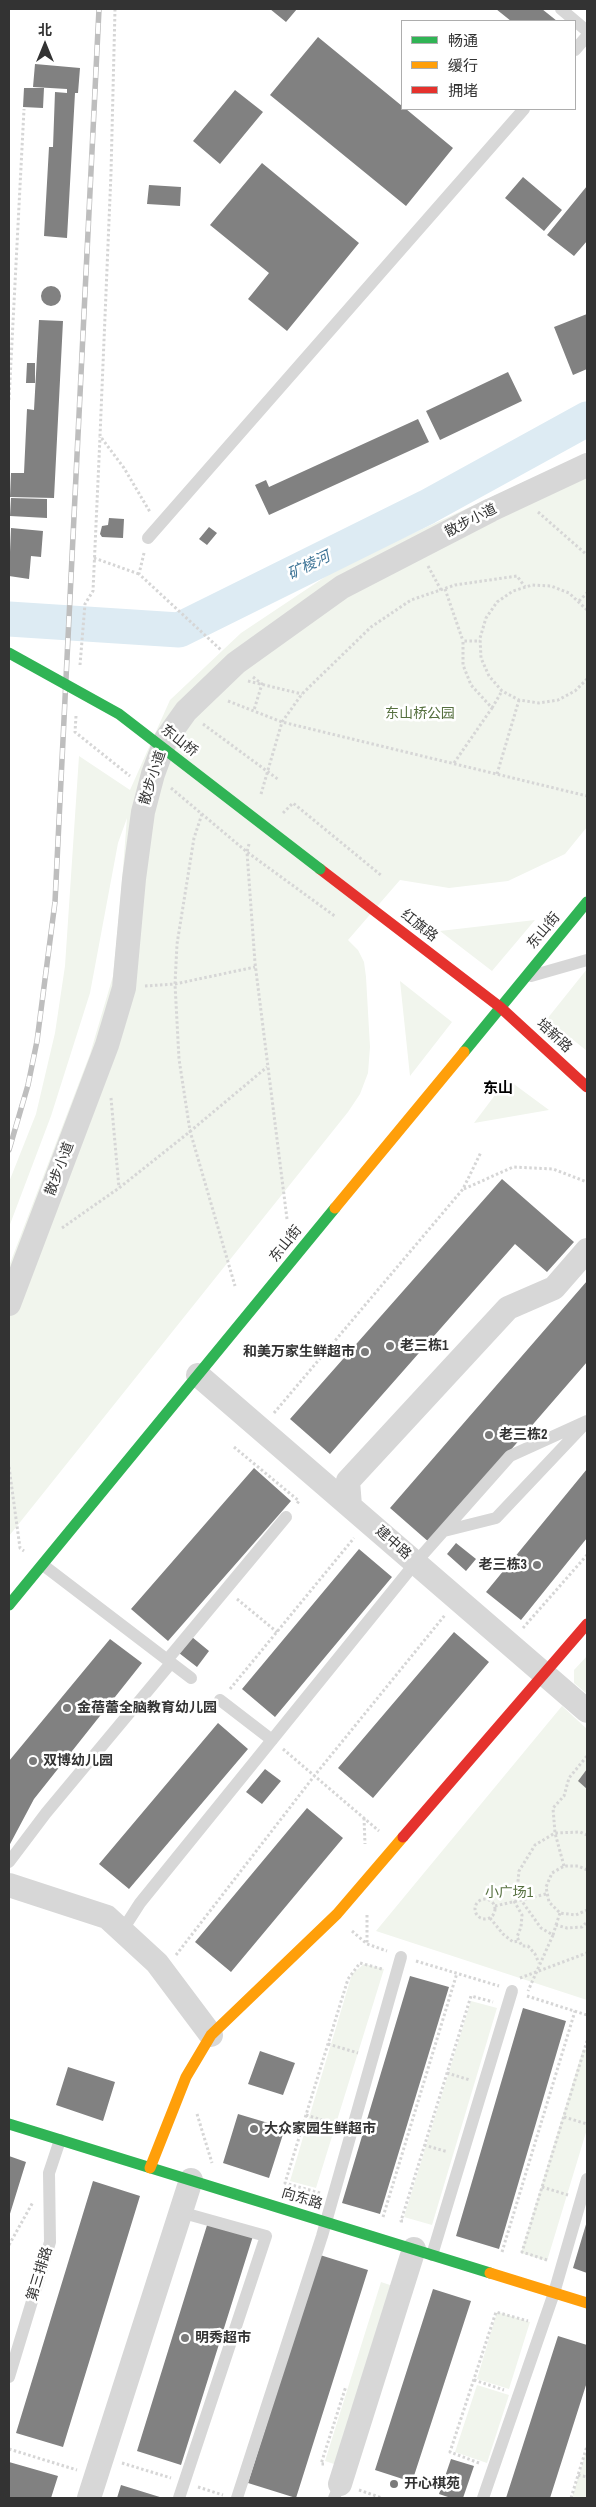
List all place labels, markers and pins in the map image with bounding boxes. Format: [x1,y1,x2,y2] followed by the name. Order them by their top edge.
[400,1338,448,1354] place label: 老三栋1
[384,1340,396,1352] marker: 老三栋1
[243,1344,355,1360] place label: 和美万家生鲜超市
[359,1346,371,1358] marker: 和美万家生鲜超市
[499,1427,547,1443] place label: 老三栋2
[483,1429,495,1441] marker: 老三栋2
[479,1557,527,1573] place label: 老三栋3
[531,1559,543,1571] marker: 老三栋3
[77,1700,217,1716] place label: 金蓓蕾全脑教育幼儿园
[61,1702,73,1714] marker: 金蓓蕾全脑教育幼儿园
[43,1753,113,1769] place label: 双博幼儿园
[27,1755,39,1767] marker: 双博幼儿园
[264,2121,376,2137] place label: 大众家园生鲜超市
[248,2123,260,2135] marker: 大众家园生鲜超市
[195,2330,251,2346] place label: 明秀超市
[179,2332,191,2344] marker: 明秀超市
[404,2476,460,2492] place label: 开心棋苑
[388,2478,400,2490] marker: 开心棋苑

